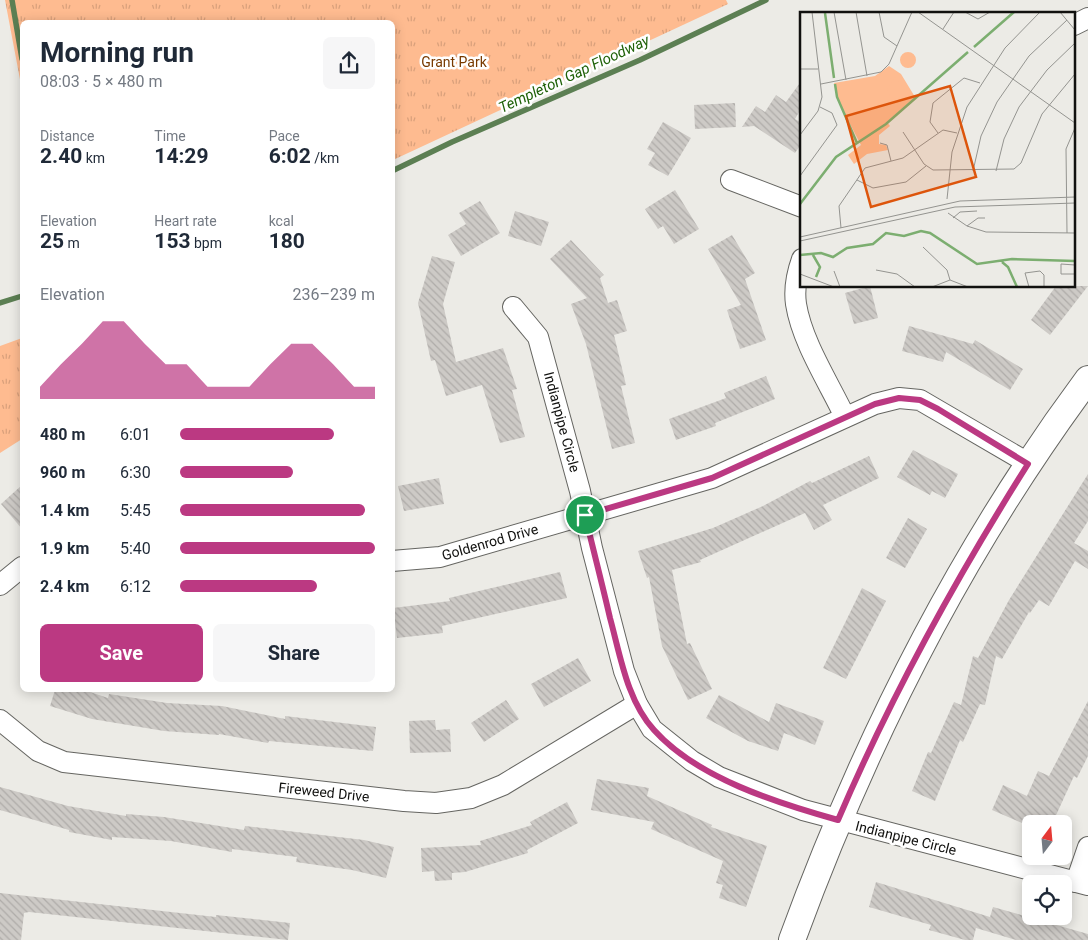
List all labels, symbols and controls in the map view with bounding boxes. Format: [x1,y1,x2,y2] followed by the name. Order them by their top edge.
[800,12,1076,288] inset map
[496,31,653,117] water label: Templeton Gap Floodway
[40,36,194,69] text: Morning run
[323,37,375,89] button: share
[421,54,488,70] park label: Grant Park
[40,72,162,91] text: 08:03 · 5 × 480 m
[40,128,95,144] text: Distance
[154,128,186,144] text: Time
[269,128,300,144] text: Pace
[40,144,82,168] text: 2.40
[154,144,208,168] text: 14:29
[269,144,311,168] text: 6:02
[82,150,105,166] text: km
[311,150,339,166] text: /km
[40,213,97,229] text: Elevation
[154,213,217,229] text: Heart rate
[269,213,294,229] text: kcal
[40,229,64,253] text: 25
[154,229,190,253] text: 153
[269,229,305,253] text: 180
[64,235,80,251] text: m
[190,235,222,251] text: bpm
[40,285,105,304] text: Elevation
[293,285,375,304] text: 236–239 m
[541,370,583,474] street label: Indianpipe Circle
[40,425,85,444] text: 480 m
[120,425,151,444] text: 6:01
[40,463,85,482] text: 960 m
[120,463,151,482] text: 6:30
[564,494,606,536] pin
[40,501,89,520] text: 1.4 km
[120,501,151,520] text: 5:45
[571,501,599,529] icon: arrive
[440,521,540,563] street label: Goldenrod Drive
[40,539,89,558] text: 1.9 km
[120,539,151,558] text: 5:40
[40,577,89,596] text: 2.4 km
[120,577,151,596] text: 6:12
[40,624,203,682] button: Save
[213,624,375,682] button: Share
[278,779,370,805] street label: Fireweed Drive
[1022,815,1072,865] north arrow
[1022,815,1072,925] map controls
[854,818,958,858] street label: Indianpipe Circle
[1022,875,1072,925] button: locate

